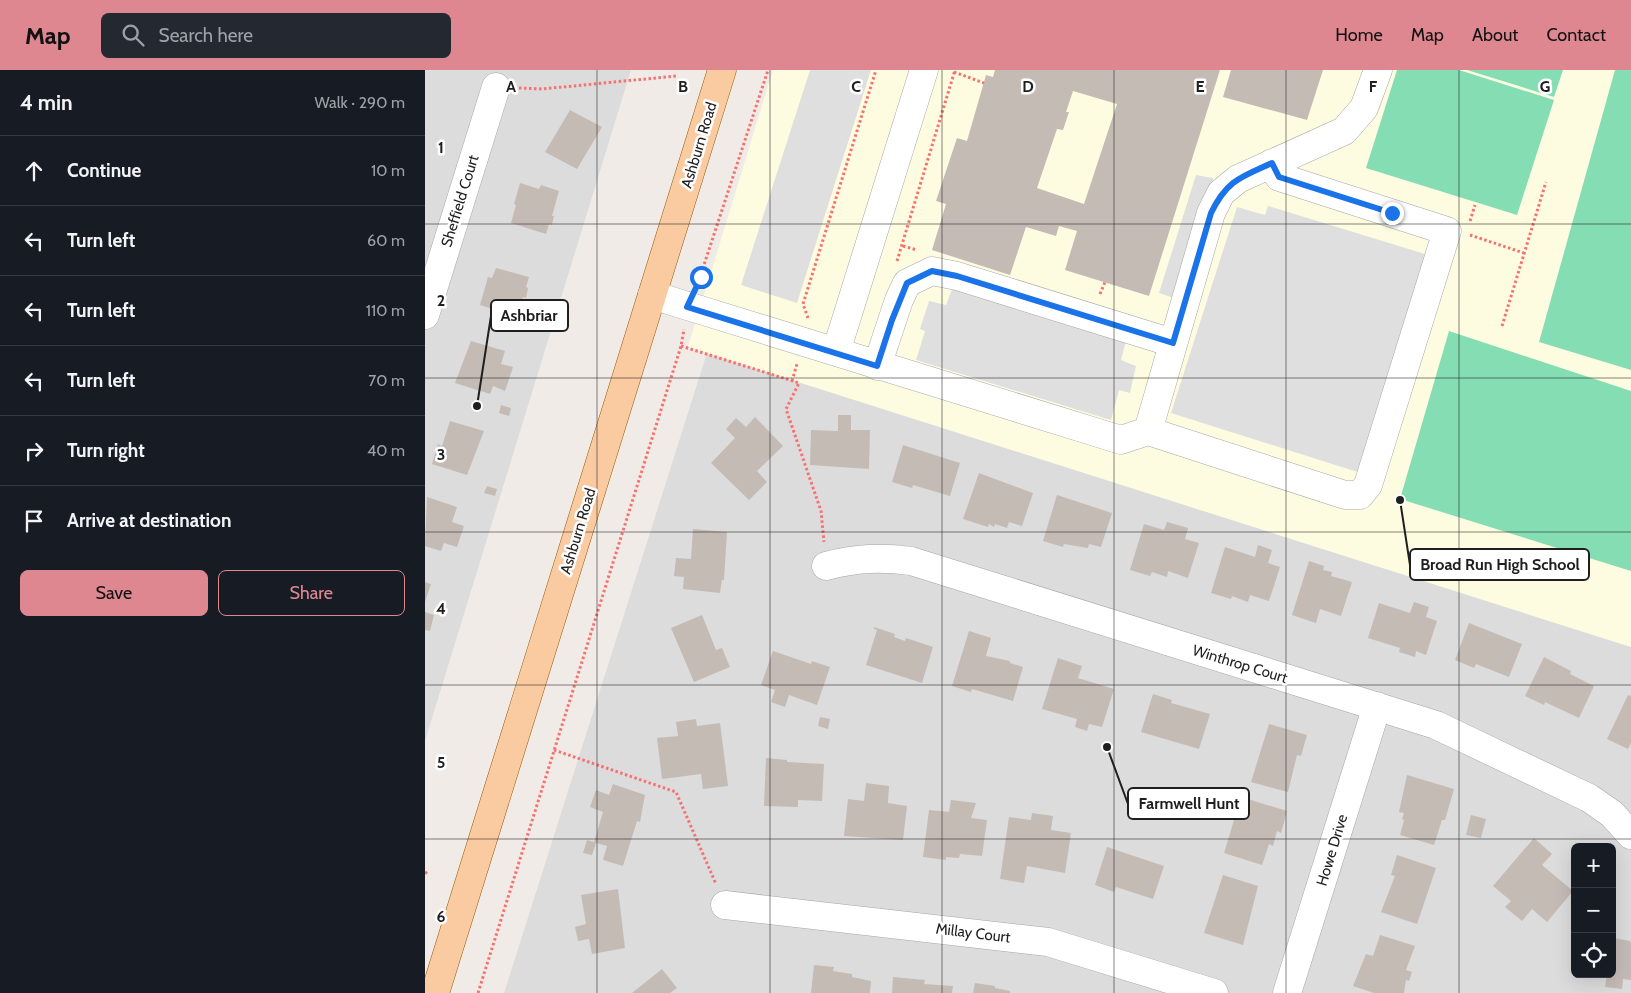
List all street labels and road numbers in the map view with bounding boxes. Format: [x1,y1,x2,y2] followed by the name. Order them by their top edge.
[677,100,721,190] street label: Ashburn Road
[437,153,483,249] street label: Sheffield Court
[556,486,600,576] street label: Ashburn Road
[1190,641,1290,687] street label: Winthrop Court
[1313,812,1352,888] street label: Howe Drive
[935,919,1011,947] street label: Millay Court

